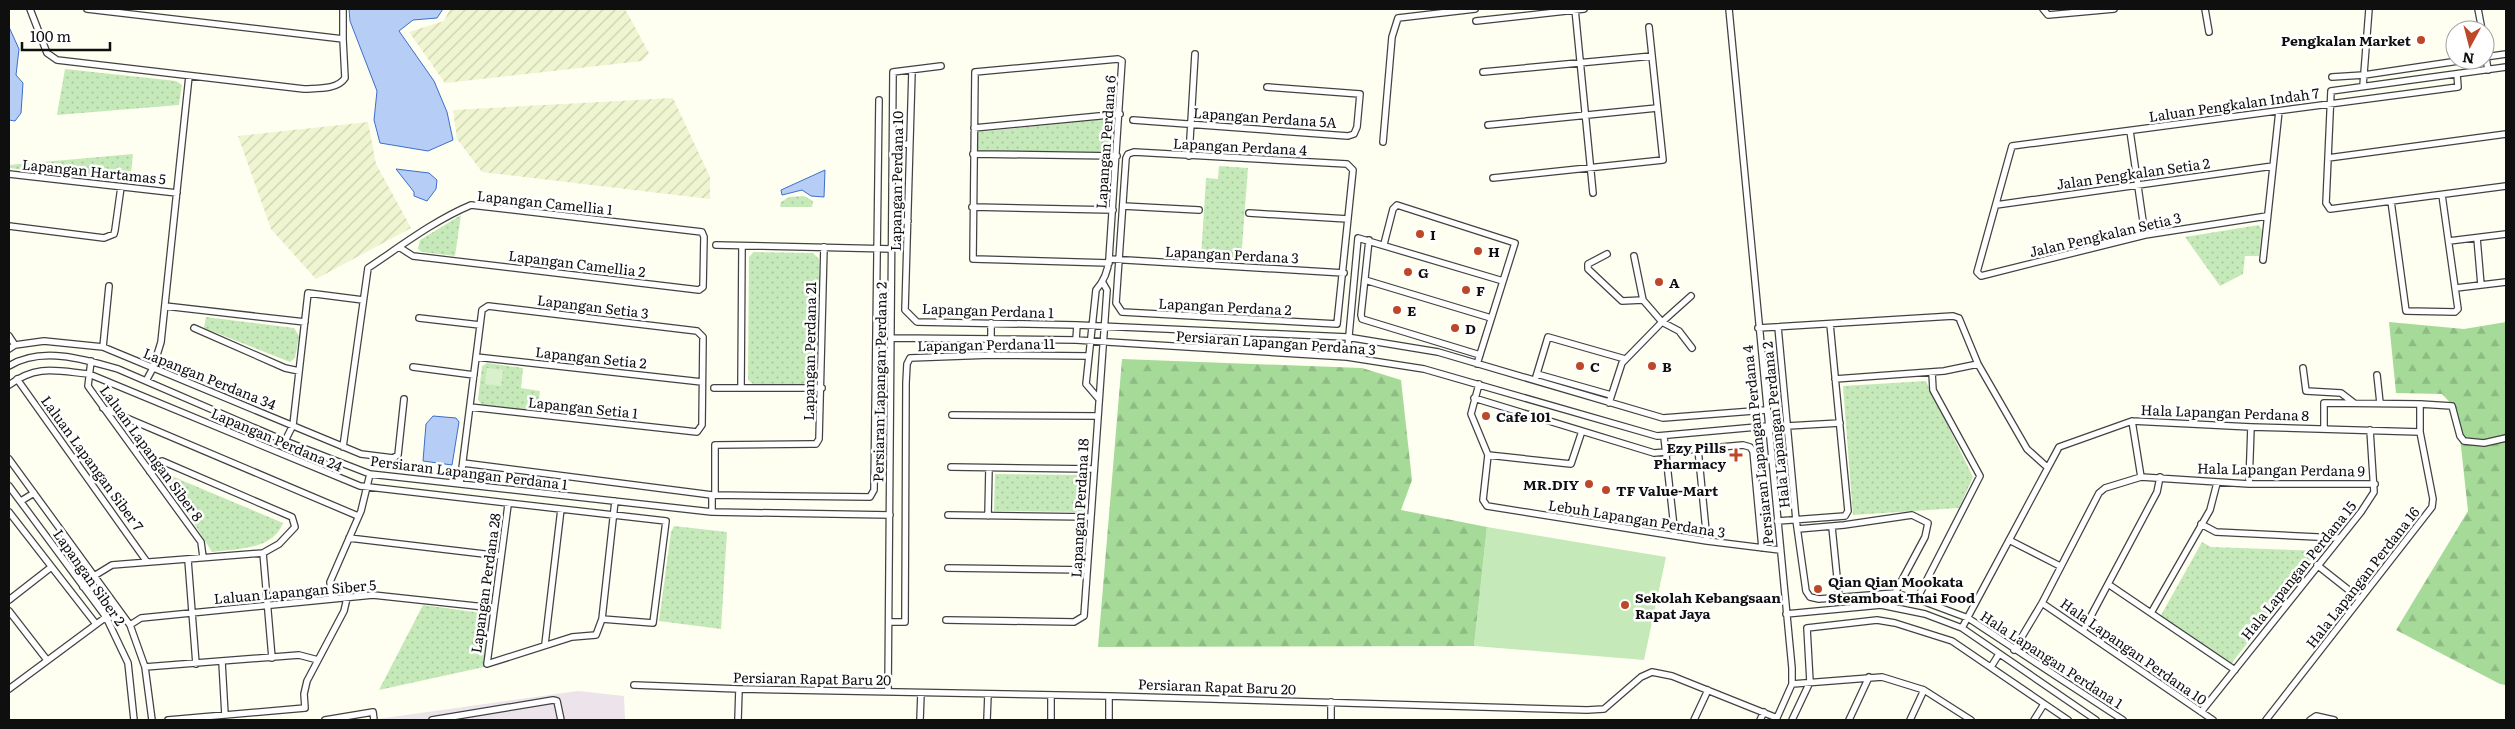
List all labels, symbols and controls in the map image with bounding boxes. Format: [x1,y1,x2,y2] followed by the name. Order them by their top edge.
[22,20,110,52] scale bar
[2445,20,2495,70] north arrow
[30,24,71,47] text: 100 m
[2281,30,2412,50] place label: Pengkalan Market
[2415,34,2427,46] marker: Pengkalan Market
[2461,48,2475,70] text: N
[1090,74,1120,210] street label: Lapangan Perdana 6
[2147,82,2321,126] street label: Laluan Pengkalan Indah 7
[1193,102,1338,132] street label: Lapangan Perdana 5A
[885,111,907,251] street label: Lapangan Perdana 10
[1173,133,1308,160] street label: Lapangan Perdana 4
[2055,152,2211,194] street label: Jalan Pengkalan Setia 2
[21,153,167,189] street label: Lapangan Hartamas 5
[476,185,614,219] street label: Lapangan Camellia 1
[2027,207,2183,261] street label: Jalan Pengkalan Setia 3
[1430,224,1436,244] place label: I
[1414,228,1426,240] marker: I
[1165,241,1299,267] street label: Lapangan Perdana 3
[1488,241,1500,261] place label: H
[507,245,647,281] street label: Lapangan Camellia 2
[1472,245,1484,257] marker: H
[1418,262,1429,282] place label: G
[1402,266,1414,278] marker: G
[1669,272,1680,292] place label: A
[1653,276,1665,288] marker: A
[1476,280,1485,300] place label: F
[798,281,820,421] street label: Lapangan Perdana 21
[867,282,891,482] street label: Persiaran Lapangan Perdana 2
[1460,284,1472,296] marker: F
[536,289,650,323] street label: Lapangan Setia 3
[1158,293,1292,319] street label: Lapangan Perdana 2
[922,298,1055,322] street label: Lapangan Perdana 1
[1407,300,1416,320] place label: E
[1391,304,1403,316] marker: E
[1465,318,1476,338] place label: D
[1449,322,1461,334] marker: D
[1175,325,1377,359] street label: Persiaran Lapangan Perdana 3
[917,333,1055,355] street label: Lapangan Perdana 11
[1756,340,1794,510] street label: Hala Lapangan Perdana 2
[534,341,648,373] street label: Lapangan Setia 2
[141,342,280,414] street label: Lapangan Perdana 34
[1737,344,1777,546] street label: Persiaran Lapangan Perdana 4
[1590,356,1600,376] place label: C
[1662,356,1672,376] place label: B
[1574,360,1586,372] marker: C
[1646,360,1658,372] marker: B
[96,381,208,525] street label: Laluan Lapangan Siber 8
[37,391,149,535] street label: Laluan Lapangan Siber 7
[527,391,639,423] street label: Lapangan Setia 1
[2140,399,2310,425] street label: Hala Lapangan Perdana 8
[208,402,346,476] street label: Lapangan Perdana 24
[1496,406,1551,426] place label: Cafe 101
[1480,410,1492,422] marker: Cafe 101
[1065,437,1093,578] street label: Lapangan Perdana 18
[1654,437,1726,473] place label: Ezy Pills Pharmacy
[1730,449,1742,461] marker: Ezy Pills Pharmacy
[369,450,569,494] street label: Persiaran Lapangan Perdana 1
[2197,458,2365,480] street label: Hala Lapangan Perdana 9
[1523,474,1580,494] place label: MR.DIY
[1583,478,1595,490] marker: MR.DIY
[1616,480,1719,500] place label: TF Value-Mart
[1600,484,1612,496] marker: TF Value-Mart
[1547,494,1727,542] street label: Lebuh Lapangan Perdana 3
[2236,496,2360,644] street label: Hala Lapangan Perdana 15
[2301,502,2424,652] street label: Hala Lapangan Perdana 16
[465,511,505,654] street label: Lapangan Perdana 28
[49,525,131,629] street label: Lapangan Siber 2
[1828,571,1975,607] place label: Qian Qian Mookata Steamboat Thai Food
[213,574,377,608] street label: Laluan Lapangan Siber 5
[1812,583,1824,595] marker: Qian Qian Mookata Steamboat Thai Food
[1635,587,1781,623] place label: Sekolah Kebangsaan Rapat Jaya
[2057,593,2211,709] street label: Hala Lapangan Perdana 10
[1619,599,1631,611] marker: Sekolah Kebangsaan Rapat Jaya
[1977,605,2127,713] street label: Hala Lapangan Perdana 1
[733,667,891,689] street label: Persiaran Rapat Baru 20
[1138,673,1296,699] street label: Persiaran Rapat Baru 20

